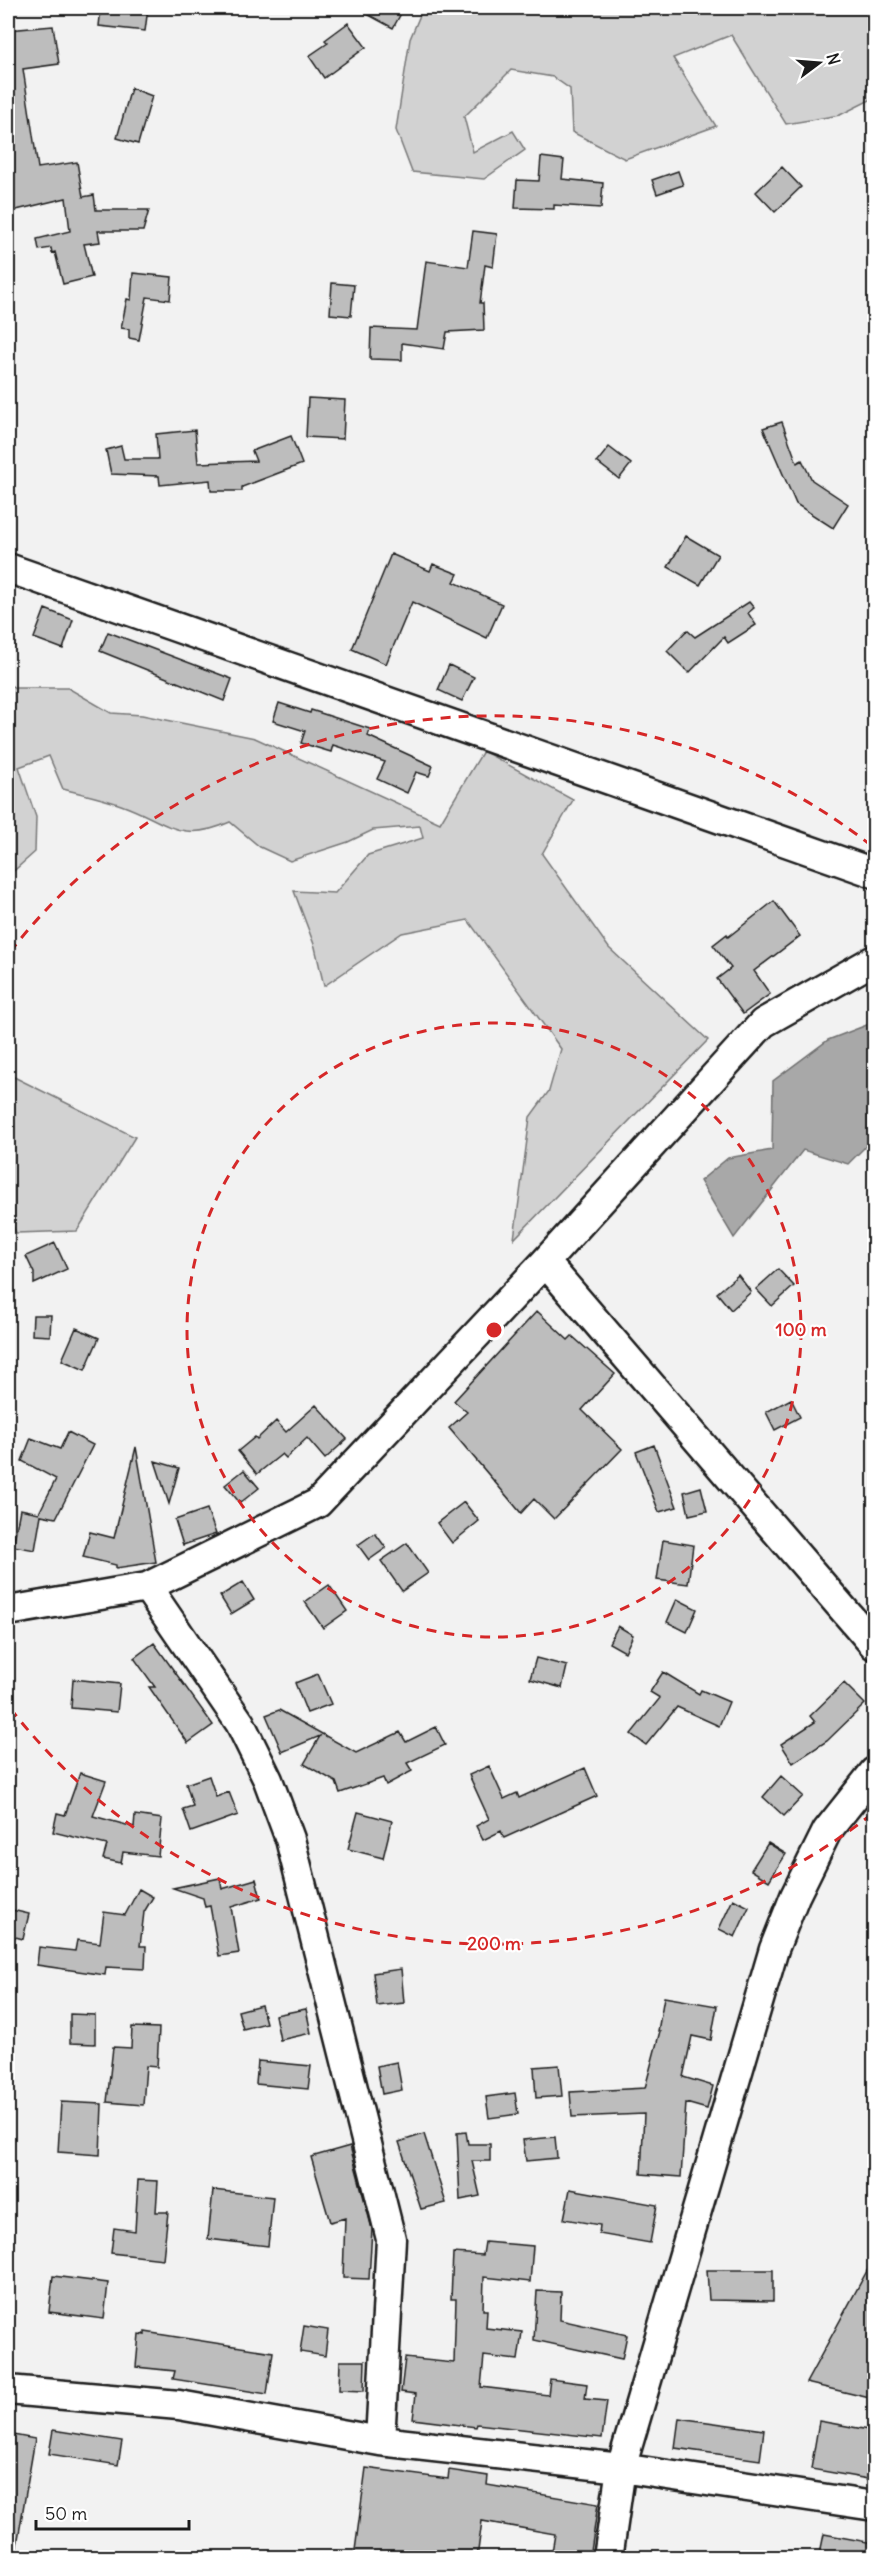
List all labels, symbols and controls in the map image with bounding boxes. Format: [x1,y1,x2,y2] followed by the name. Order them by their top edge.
[789,33,849,93] north arrow
[822,51,845,67] text: N
[776,1318,827,1341] text: 100 m
[484,1320,504,1340] centre of rings
[467,1932,521,1955] text: 200 m
[36,2493,189,2531] scale bar
[45,2502,87,2525] text: 50 m

